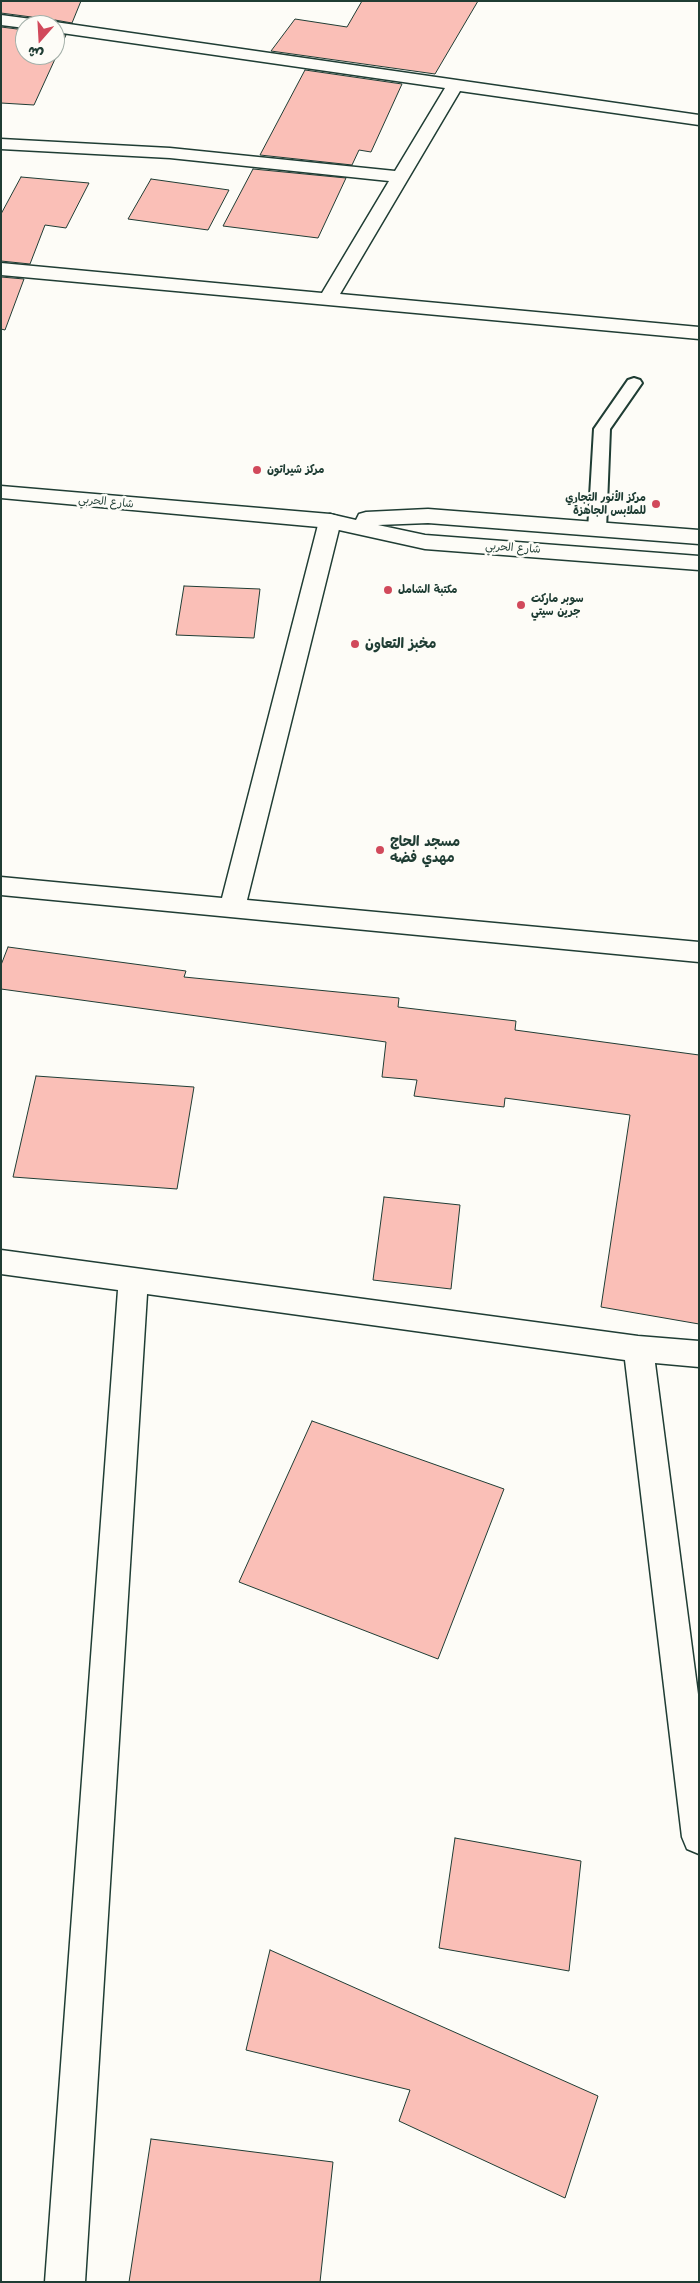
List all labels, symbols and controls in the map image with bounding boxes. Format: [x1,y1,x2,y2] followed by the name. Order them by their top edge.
[15,15,65,65] north arrow
[25,41,46,66] text: ش
[267,463,324,477] place label: مركز شيراتون
[251,464,263,476] marker: مركز شيراتون
[565,491,646,517] place label: مركز الأنور التجاري للملابس الجاهزة
[78,493,134,511] street label: شارع الحربي
[650,498,662,510] marker: مركز الأنور التجاري للملابس الجاهزة
[485,539,541,557] street label: شارع الحربي
[398,583,457,597] place label: مكتبة الشامل
[382,584,394,596] marker: مكتبة الشامل
[531,592,583,618] place label: سوبر ماركت جرين سيتي
[515,599,527,611] marker: سوبر ماركت جرين سيتي
[365,636,436,652] place label: مخبز التعاون
[349,638,361,650] marker: مخبز التعاون
[390,834,460,866] place label: مسجد الحاج مهدي فضه
[374,844,386,856] marker: مسجد الحاج مهدي فضه

